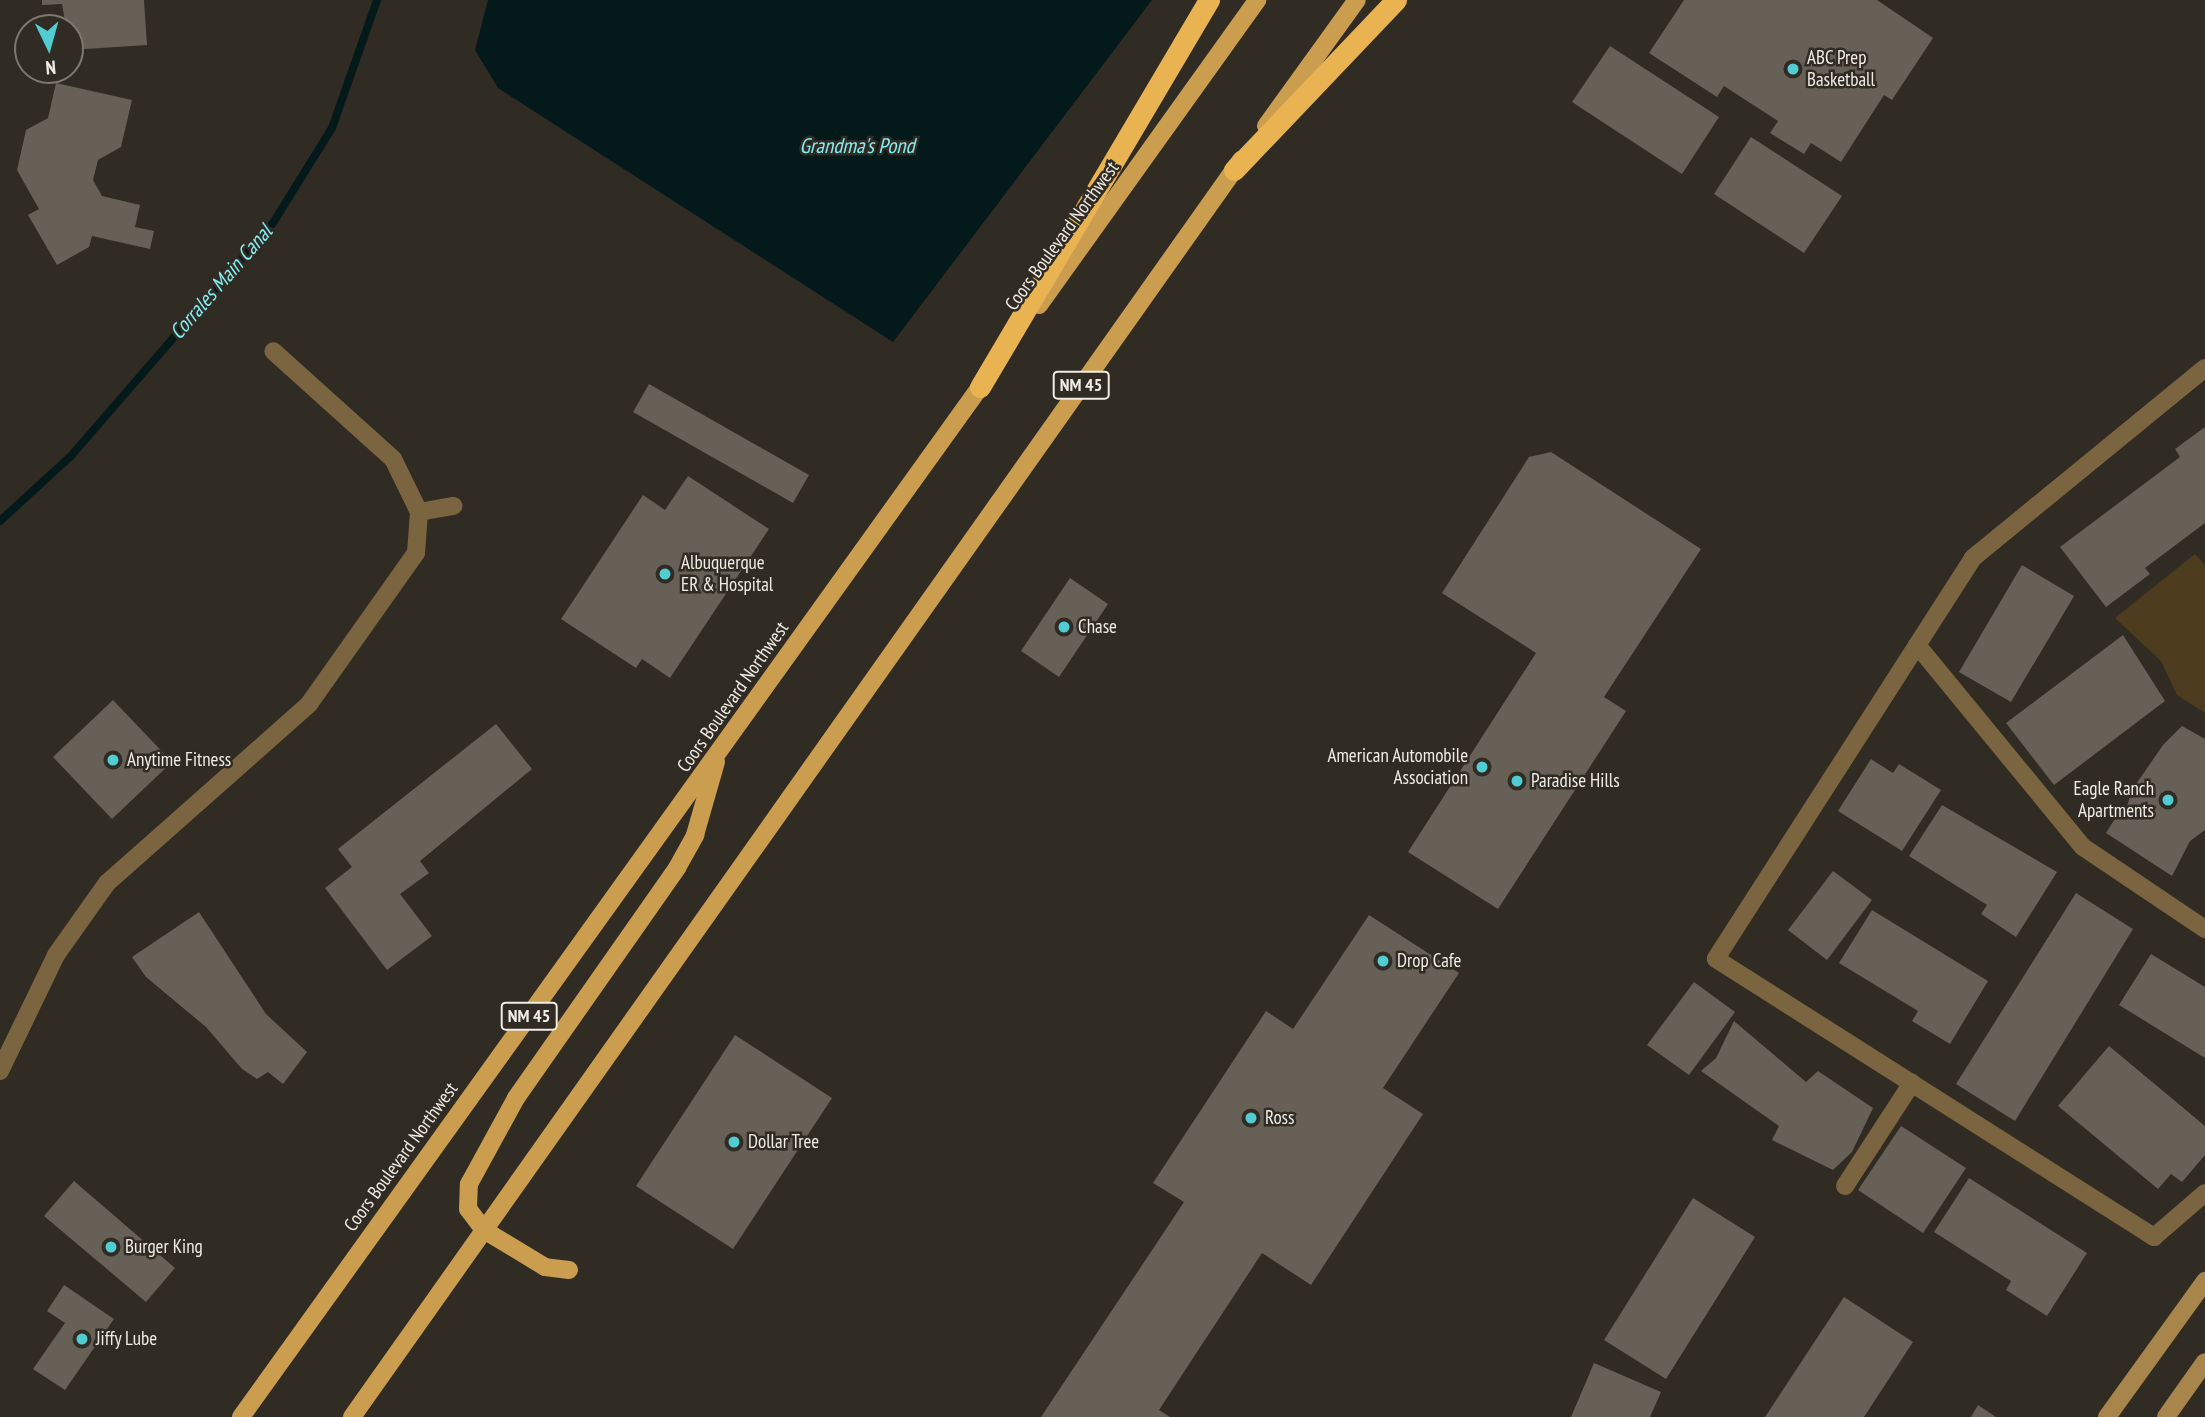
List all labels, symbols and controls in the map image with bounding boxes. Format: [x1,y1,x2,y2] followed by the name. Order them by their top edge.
[14,14,84,84] north arrow
[1807,47,1875,91] place label: ABC Prep Basketball
[45,56,57,80] text: N
[1785,61,1801,77] marker: ABC Prep Basketball
[799,133,915,159] water label: Grandma's Pond
[1000,157,1124,315] street label: Coors Boulevard Northwest
[164,220,278,344] water label: Corrales Main Canal
[1051,370,1111,400] road number: NM 45
[681,552,773,596] place label: Albuquerque ER & Hospital
[655,564,675,584] marker: Albuquerque ER & Hospital
[1078,616,1117,638] place label: Chase
[673,617,793,777] street label: Coors Boulevard Northwest
[1056,619,1072,635] marker: Chase
[1327,745,1468,789] place label: American Automobile Association
[127,749,231,771] place label: Anytime Fitness
[105,752,121,768] marker: Anytime Fitness
[1474,759,1490,775] marker: American Automobile Association
[1531,770,1620,792] place label: Paradise Hills
[1509,773,1525,789] marker: Paradise Hills
[2074,778,2154,822] place label: Eagle Ranch Apartments
[2160,792,2176,808] marker: Eagle Ranch Apartments
[1397,950,1461,972] place label: Drop Cafe
[1375,953,1391,969] marker: Drop Cafe
[499,1001,559,1030] road number: NM 45
[339,1078,463,1236] street label: Coors Boulevard Northwest
[1265,1107,1294,1129] place label: Ross
[1243,1110,1259,1126] marker: Ross
[748,1131,819,1153] place label: Dollar Tree
[726,1134,742,1150] marker: Dollar Tree
[125,1236,203,1258] place label: Burger King
[103,1239,119,1255] marker: Burger King
[96,1328,158,1350] place label: Jiffy Lube
[74,1331,90,1347] marker: Jiffy Lube

